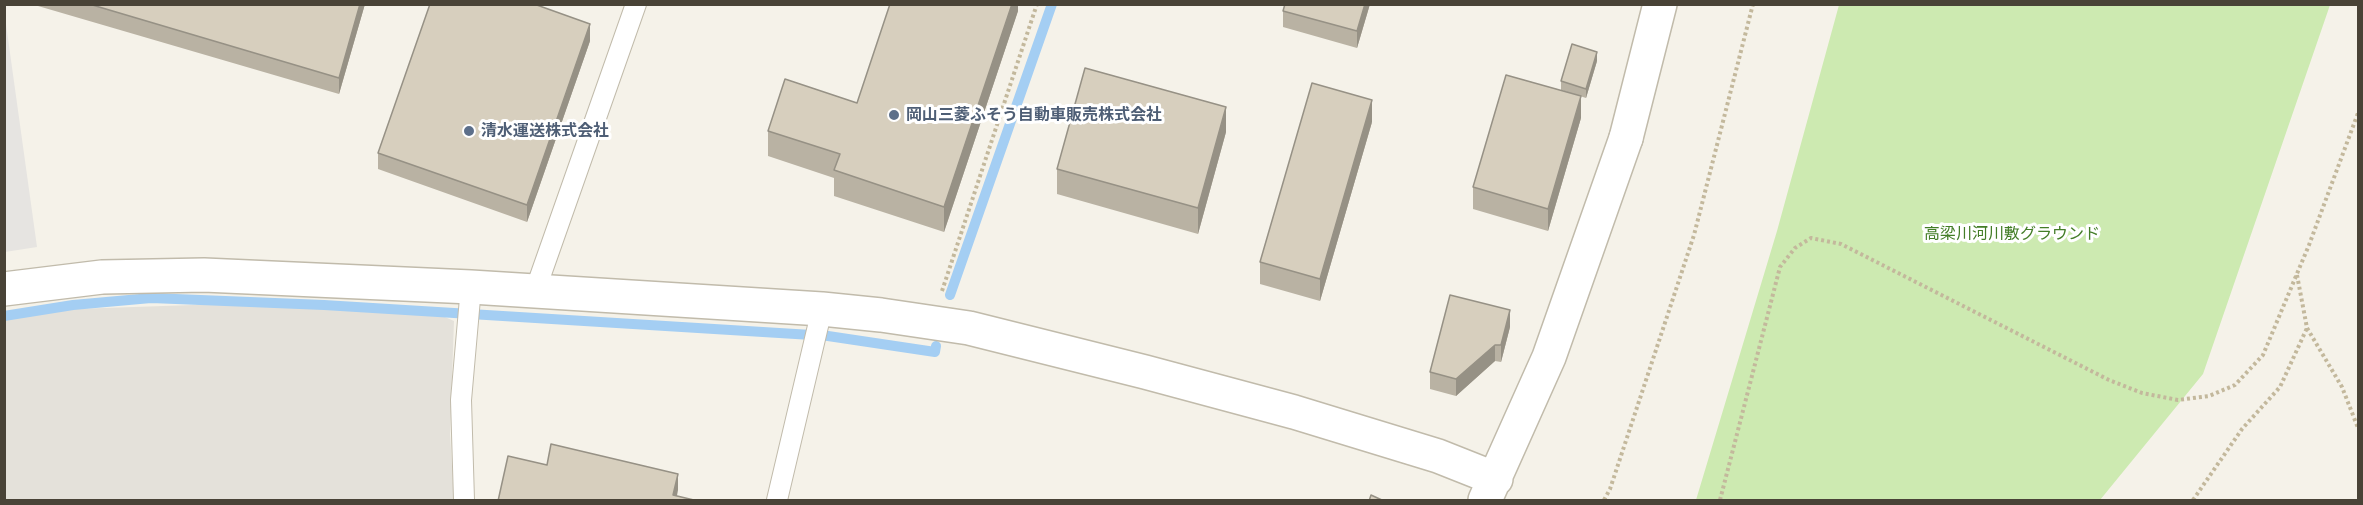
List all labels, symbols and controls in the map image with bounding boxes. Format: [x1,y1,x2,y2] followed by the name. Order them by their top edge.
[906,105,1162,125] place label: 岡山三菱ふそう自動車販売株式会社
[887,108,901,122] marker: 岡山三菱ふそう自動車販売株式会社
[481,121,609,141] place label: 清水運送株式会社
[462,124,476,138] marker: 清水運送株式会社
[1924,224,2100,244] park label: 高梁川河川敷グラウンド

